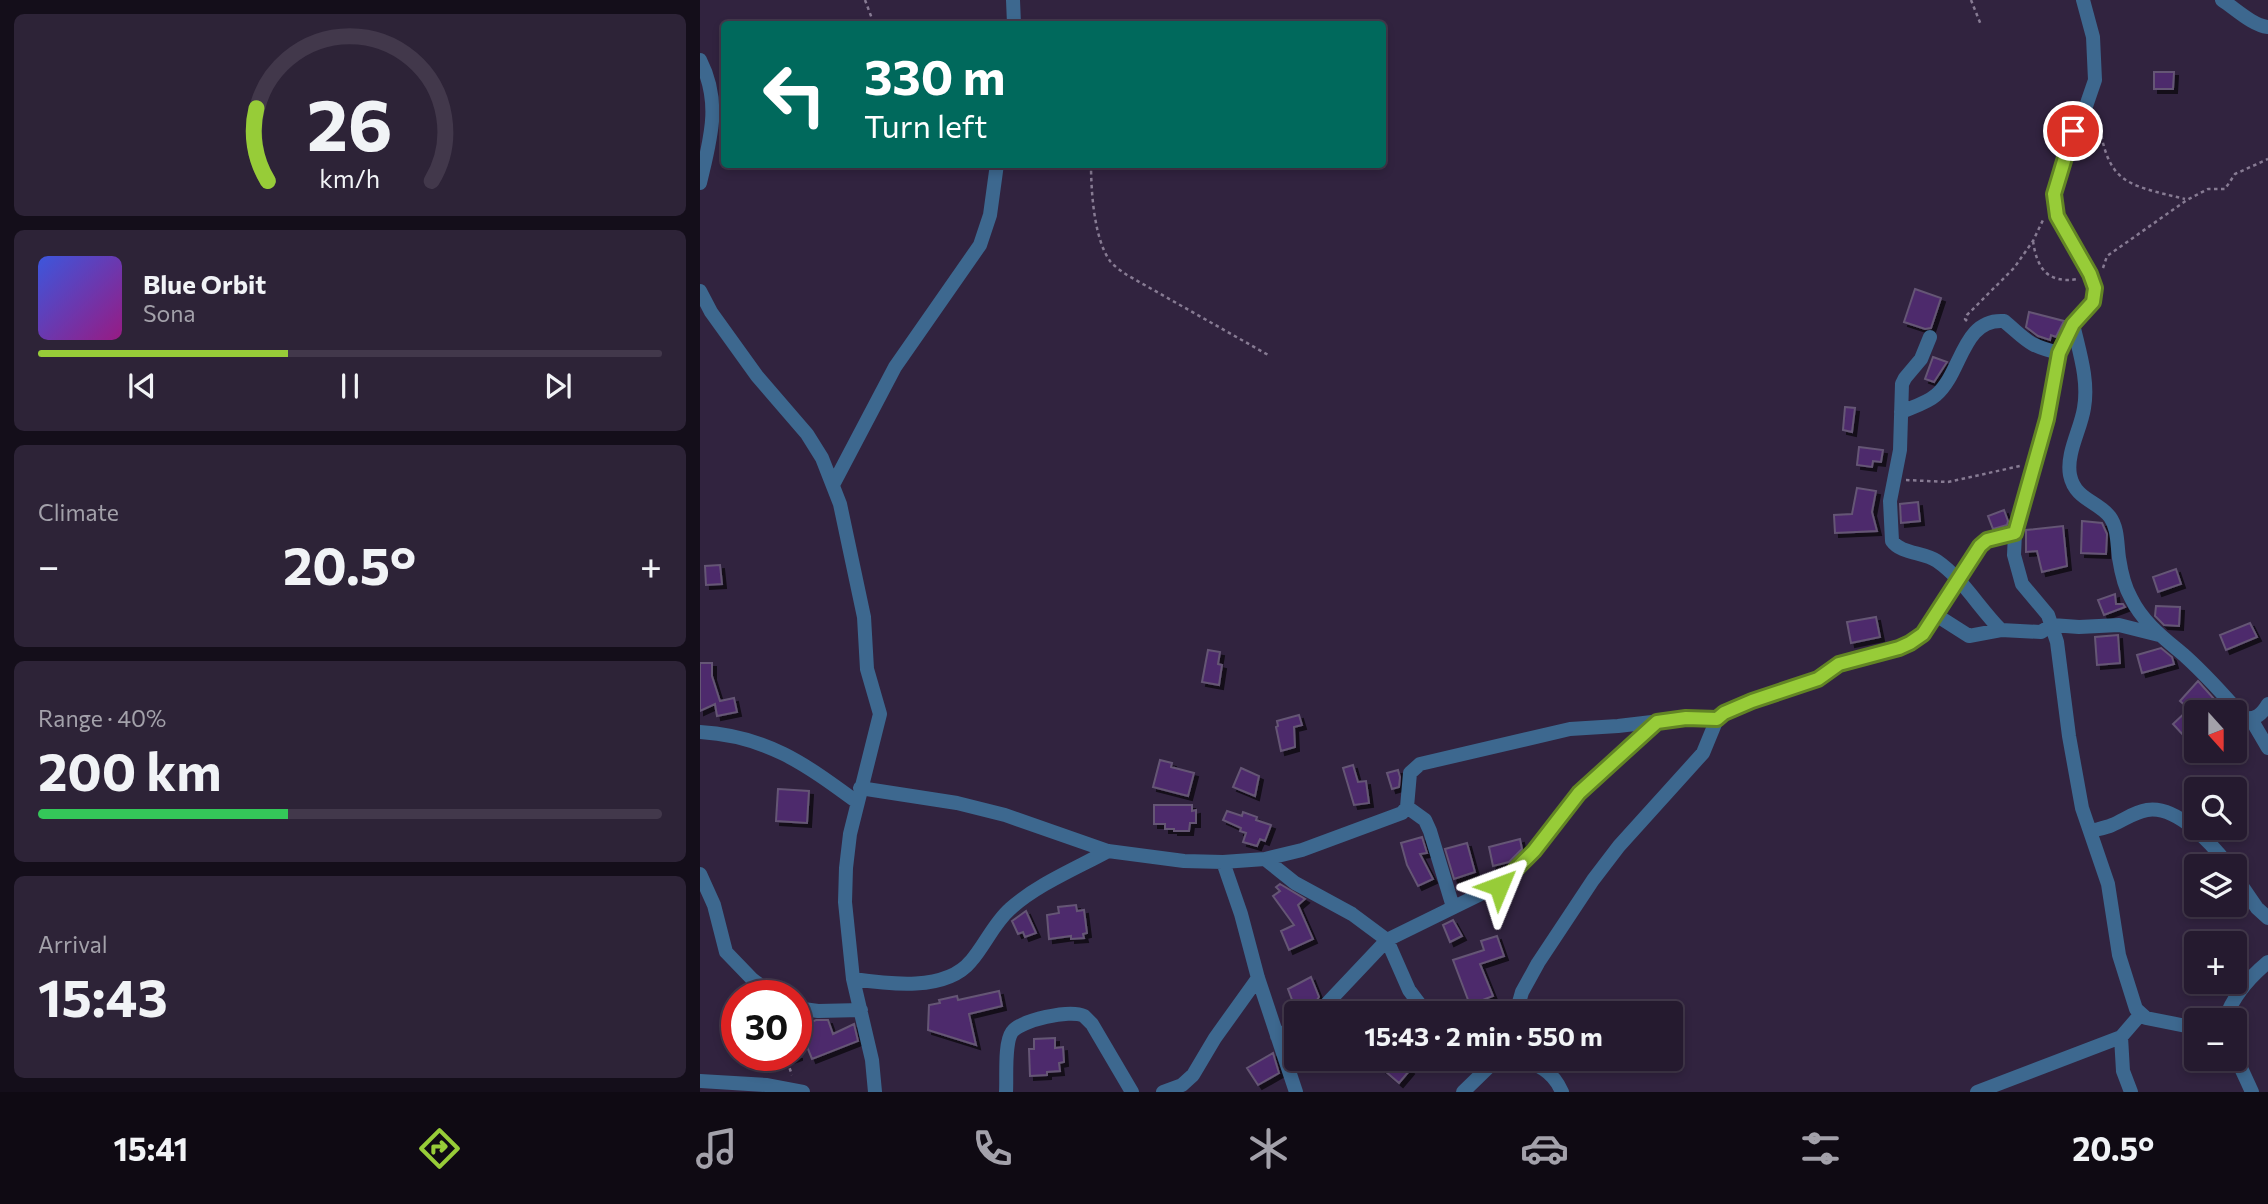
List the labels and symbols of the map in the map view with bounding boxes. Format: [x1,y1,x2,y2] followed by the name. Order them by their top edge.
[2043,101,2103,161] pin
[2184,700,2247,763] north arrow
[1462,849,1536,923] position arrow
[721,980,812,1071] speed limit sign: 30

